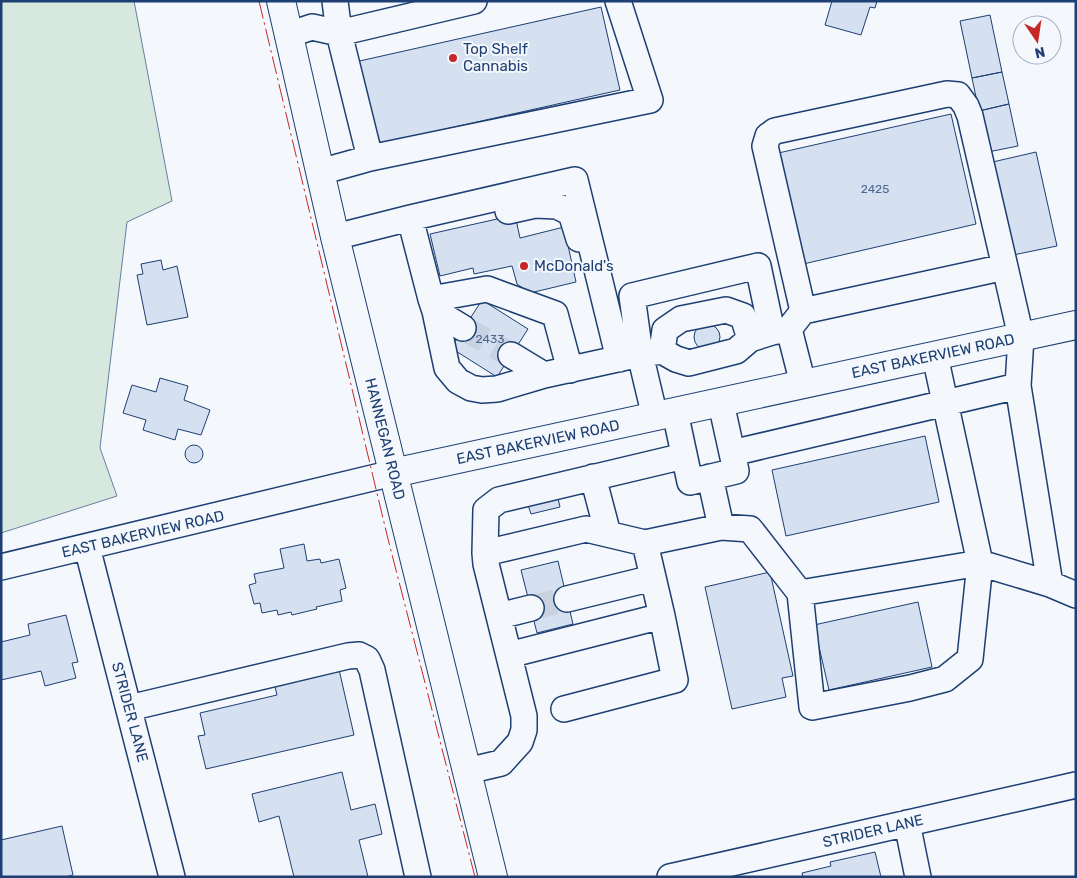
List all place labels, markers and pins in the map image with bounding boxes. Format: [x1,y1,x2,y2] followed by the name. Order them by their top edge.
[463,40,528,75] place label: Top Shelf Cannabis
[447,52,459,64] marker: Top Shelf Cannabis
[534,257,614,275] place label: McDonald's
[518,260,530,272] marker: McDonald's

